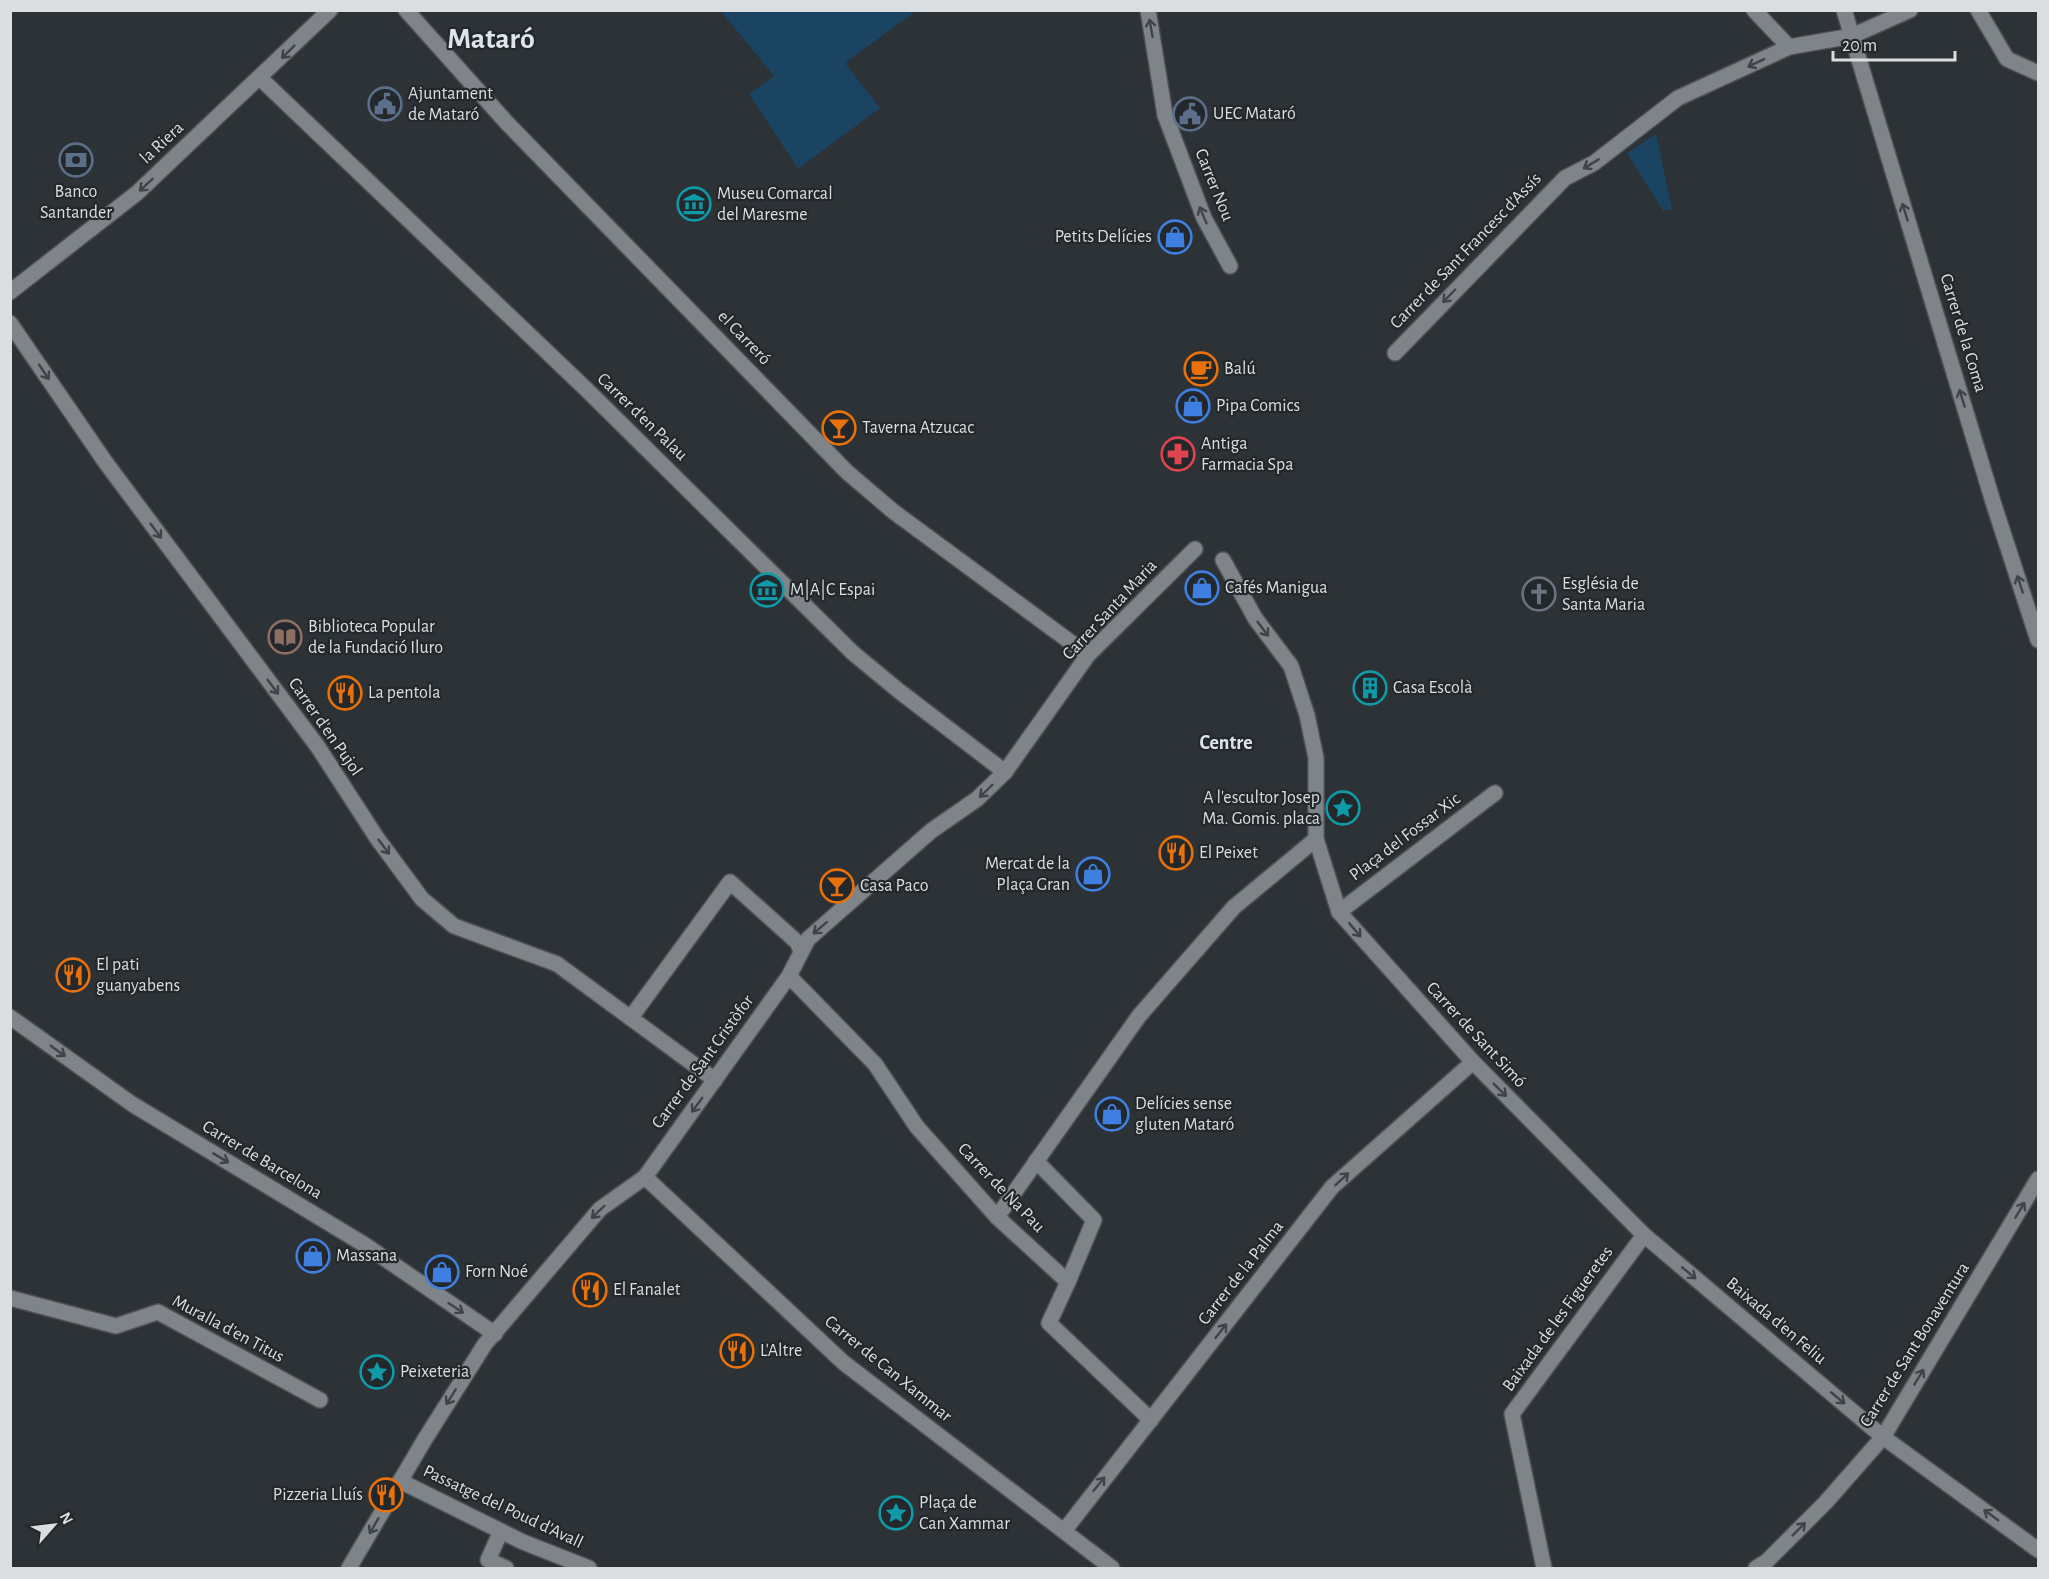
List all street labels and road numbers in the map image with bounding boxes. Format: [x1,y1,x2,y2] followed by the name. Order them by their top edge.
[137,119,187,167] street label: la Riera
[1191,146,1237,224] street label: Carrer Nou
[1387,170,1545,332] street label: Carrer de Sant Francesc d'Assís
[1936,272,1990,394] street label: Carrer de la Coma
[714,307,774,369] street label: el Carreró
[593,370,691,464] street label: Carrer d'en Palau
[1059,557,1161,663] street label: Carrer Santa Maria
[285,675,365,779] street label: Carrer d'en Pujol
[1346,790,1464,884] street label: Plaça del Fossar Xic
[1423,979,1529,1091] street label: Carrer de Sant Simó
[649,992,758,1132] street label: Carrer de Sant Cristòfor
[199,1117,325,1203] street label: Carrer de Barcelona
[954,1140,1048,1236] street label: Carrer de Na Pau
[1195,1217,1287,1329] street label: Carrer de la Palma
[1499,1243,1617,1395] street label: Baixada de les Figueretes
[1857,1260,1973,1430] street label: Carrer de Sant Bonaventura
[1723,1274,1829,1368] street label: Baixada d'en Feliu
[169,1292,287,1366] street label: Muralla d'en Titus
[821,1312,955,1426] street label: Carrer de Can Xammar
[420,1462,586,1552] street label: Passatge del Poud d'Avall

